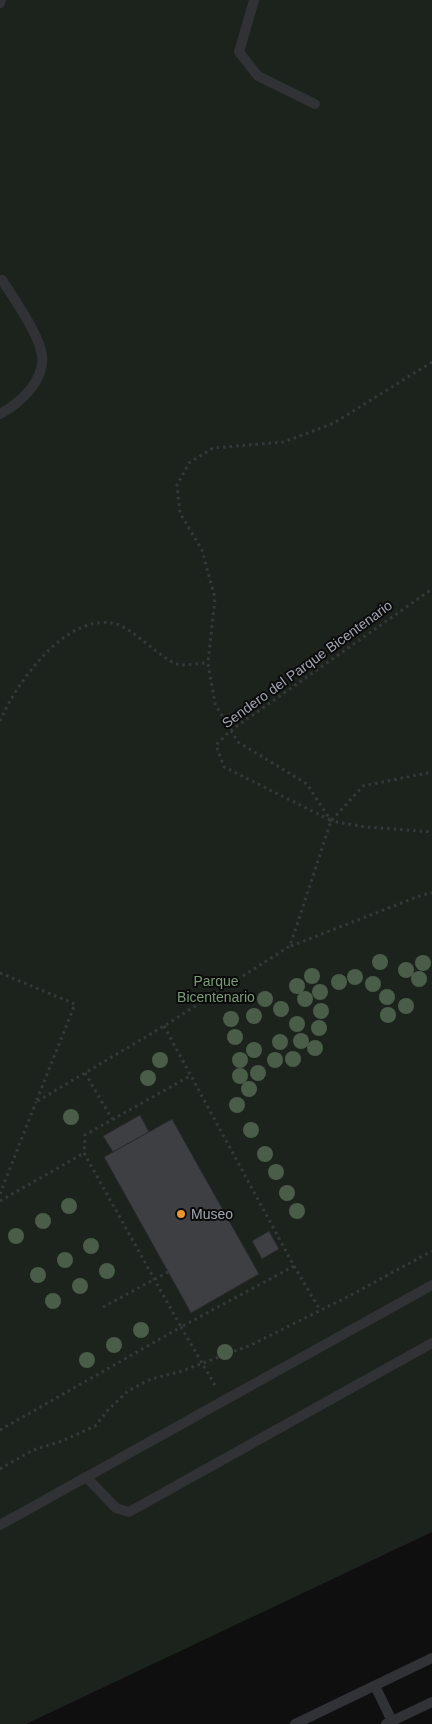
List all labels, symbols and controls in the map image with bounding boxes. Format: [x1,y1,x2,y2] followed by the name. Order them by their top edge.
[219,597,395,731] street label: Sendero del Parque Bicentenario
[177,973,255,1005] park label: Parque Bicentenario
[191,1206,233,1222] place label: Museo
[175,1208,187,1220] marker: Museo

